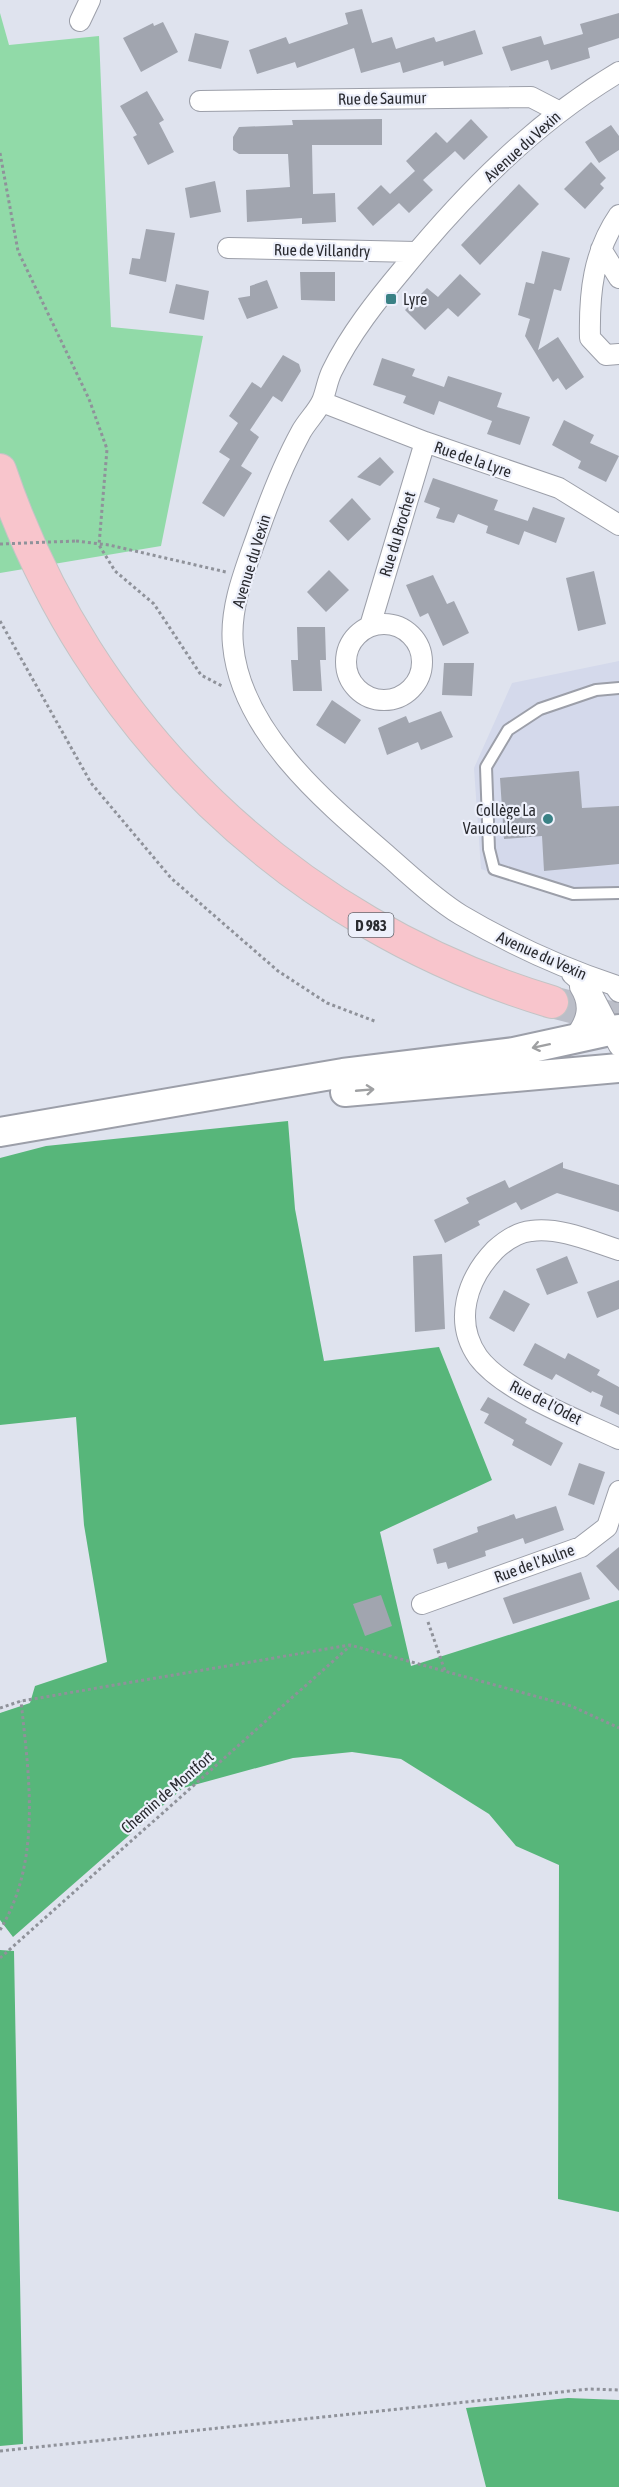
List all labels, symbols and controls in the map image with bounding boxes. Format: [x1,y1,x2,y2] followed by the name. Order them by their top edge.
[338,88,426,108] street label: Rue de Saumur
[480,107,564,185] street label: Avenue du Vexin
[274,240,371,261] street label: Rue de Villandry
[403,290,427,309] place label: Lyre
[384,292,398,306] marker: Lyre
[432,437,514,482] street label: Rue de la Lyre
[376,489,419,579] street label: Rue du Brochet
[228,512,274,610] street label: Avenue du Vexin
[463,801,536,837] place label: Collège La Vaucouleurs
[541,812,555,826] marker: Collège La Vaucouleurs
[348,913,394,937] road number: D 983
[494,927,590,983] street label: Avenue du Vexin
[532,1040,551,1052] one-way arrow
[355,1084,375,1095] one-way arrow
[507,1376,585,1428] street label: Rue de l'Odet
[491,1540,577,1586] street label: Rue de l'Aulne
[117,1747,217,1837] street label: Chemin de Montfort

